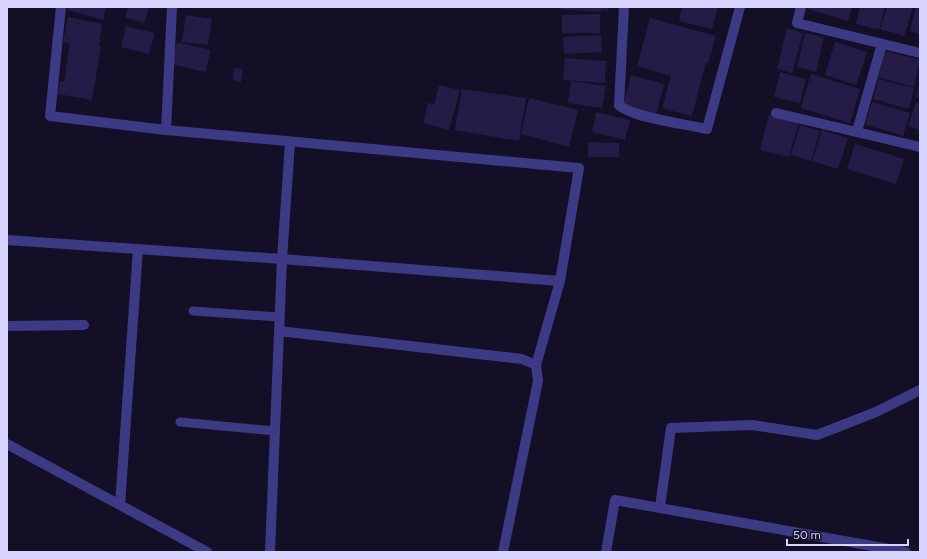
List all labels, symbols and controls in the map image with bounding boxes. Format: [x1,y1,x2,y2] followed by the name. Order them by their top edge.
[787,521,908,547] scale bar
[793,528,821,542] text: 50 m

